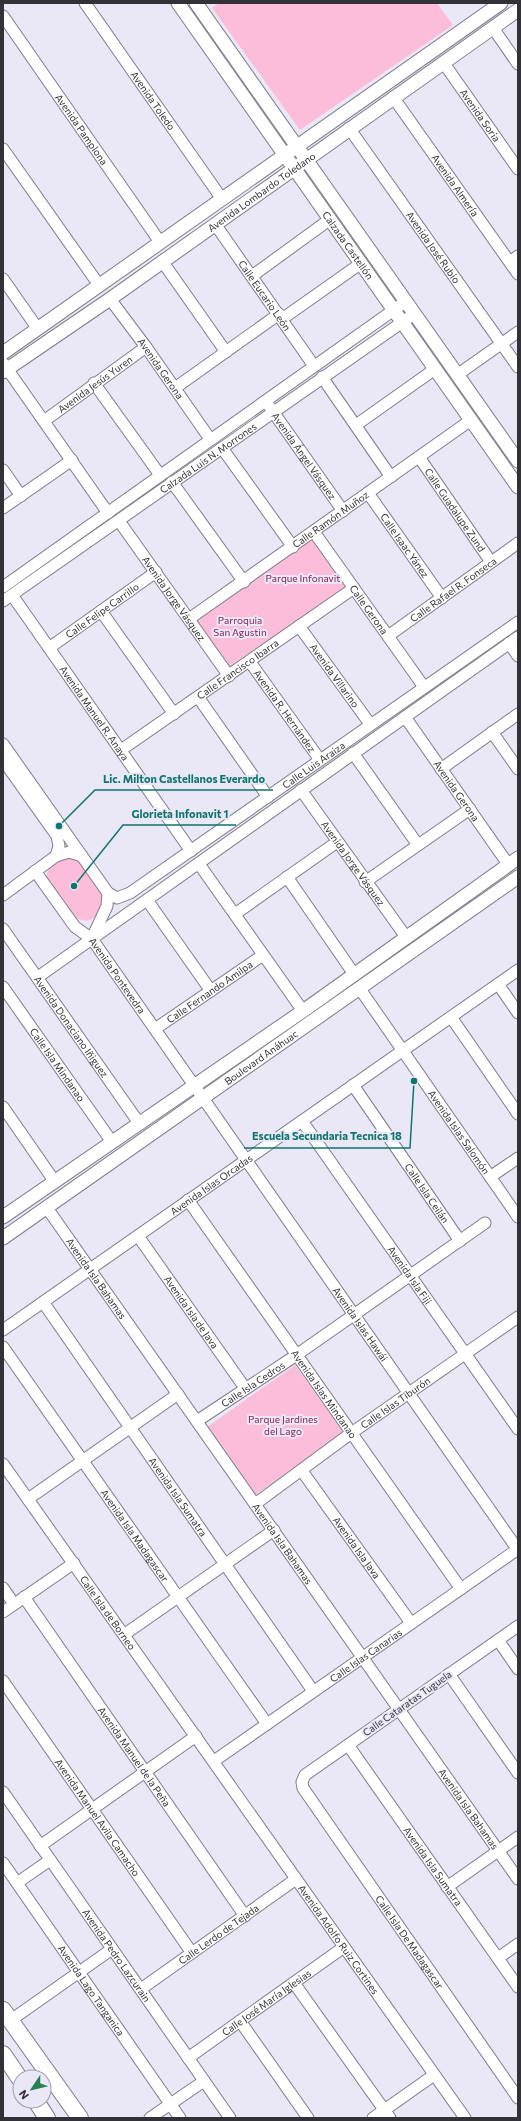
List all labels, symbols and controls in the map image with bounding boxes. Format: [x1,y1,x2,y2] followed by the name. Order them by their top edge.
[128,69,178,132] street label: Avenida Toledo
[458,87,503,144] street label: Avenida Soria
[53,92,111,167] street label: Avenida Pamplona
[205,150,318,234] street label: Avenida Lombardo Toledano
[429,152,481,219] street label: Avenida Almería
[320,209,376,282] street label: Calzada Castellón
[404,209,463,286] street label: Avenida José Rubio
[236,258,294,333] street label: Calle Eucario León
[135,336,186,401] street label: Avenida Gerona
[55,353,135,415] street label: Avenida Jesús Yuren
[269,410,339,502] street label: Avenida Ángel Vásquez
[157,420,259,496] street label: Calzada Luis N. Morrones
[422,466,488,554] street label: Calle Guadalupe Zund
[290,488,371,550] street label: Calle Ramón Muñoz
[378,511,432,580] street label: Calle Isaac Yánez
[140,554,208,643] street label: Avenida Jorge Vásquez
[408,554,499,624] street label: Calle Rafael R. Fonseca
[266,572,340,584] park label: Parque Infonavit
[63,580,141,641] street label: Calle Felipe Carrillo
[347,582,391,637] street label: Calle Gerona
[213,614,267,638] park label: Parroquia San Agustin
[194,636,281,702] street label: Calle Francisco Ibarra
[308,641,362,710] street label: Avenida Villarino
[57,663,132,763] street label: Avenida Manuel R. Anaya
[251,667,318,754] street label: Avenida R. Hernández
[280,739,347,791] street label: Calle Luis Araiza
[431,758,482,823] street label: Avenida Gerona
[95,767,273,790] callout: Lic. Milton Castellanos Everardo
[103,772,266,785] text: Lic. Milton Castellanos Everardo
[123,802,236,825] callout: Glorieta Infonavit 1
[132,807,229,820] text: Glorieta Infonavit 1
[319,819,388,908] street label: Avenida Jorge Vásquez
[87,935,148,1016] street label: Avenida Pontevedra
[164,958,255,1025] street label: Calle Fernando Amilpa
[32,973,111,1079] street label: Avenida Donaciano Iñiguez
[28,1026,88,1104] street label: Calle Isla Mindanao
[222,1027,300,1087] street label: Boulevard Anáhuac
[426,1088,492,1176] street label: Avenida Islas Salomón
[244,1125,410,1148] callout: Escuela Secundaria Tecnica 18
[252,1129,402,1142] text: Escuela Secundaria Tecnica 18
[168,1151,255,1217] street label: Avenida Islas Orcadas
[402,1161,452,1225] street label: Calle Isla Ceilán
[64,1236,129,1322] street label: Avenida Isla Bahamas
[385,1243,435,1306] street label: Avenida Isla Fiji
[162,1273,221,1351] street label: Avenida Isla de Java
[330,1285,391,1364] street label: Avenida Islas Hawái
[289,1347,359,1441] street label: Avenida Islas Mindanao
[219,1358,287,1409] street label: Calle Isla Cedros
[358,1374,432,1431] street label: Calle Islas Tiburón
[248,1413,318,1437] park label: Parque Jardines del Lago
[146,1455,210,1539] street label: Avenida Isla Sumatra
[98,1487,171,1584] street label: Avenida Isla Madagascar
[250,1501,315,1587] street label: Avenida Isla Bahamas
[331,1514,383,1581] street label: Avenida Isla Java
[78,1573,138,1652] street label: Calle Isla de Borneo
[327,1626,405,1685] street label: Calle Islas Canarias
[360,1668,454,1738] street label: Calle Cataratas Tuguela
[96,1704,173,1809] street label: Avenida Manuel de la Peña
[53,1756,143,1878] street label: Avenida Manuel Avila Camacho
[436,1766,502,1852] street label: Avenida Isla Bahamas
[401,1824,465,1908] street label: Avenida Isla Sumatra
[296,1882,382,1997] street label: Avenida Adolfo Ruiz Cortines
[373,1893,446,1991] street label: Calle Isla De Madagascar
[176,1901,261,1967] street label: Calle Lerdo de Tejada
[80,1906,153,2004] street label: Avenida Pedro Lazcurain
[56,1943,127,2038] street label: Avenida Lago Tanganica
[219,1966,313,2038] street label: Calle José María Iglesias
[12,2069,52,2109] north arrow
[16,2088,31,2102] text: N

